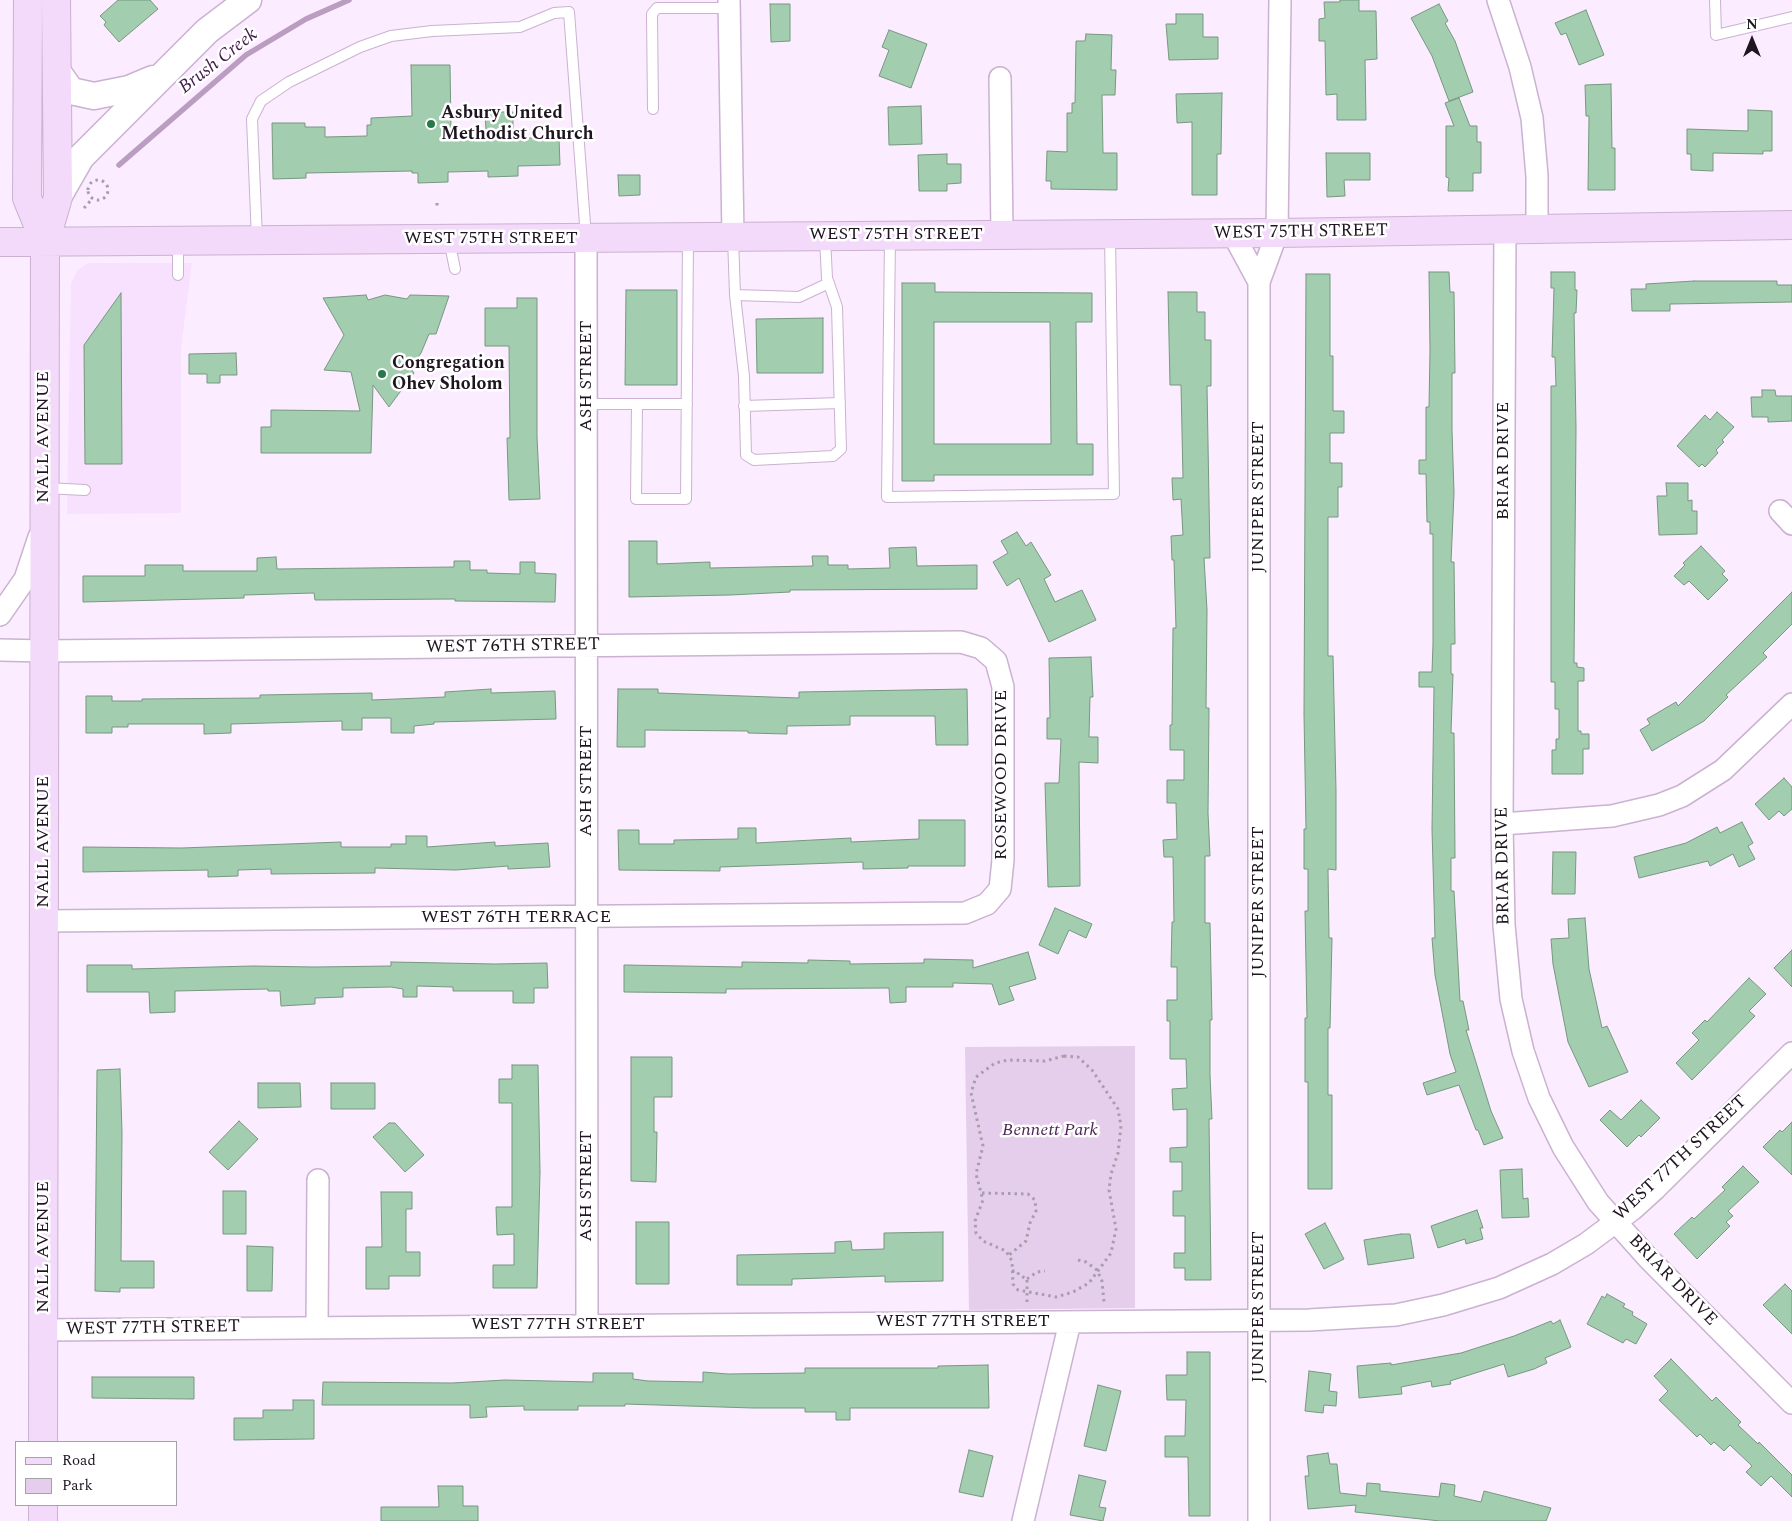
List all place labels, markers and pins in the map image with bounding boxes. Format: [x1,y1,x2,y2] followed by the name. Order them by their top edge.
[441,103,594,146] place label: Asbury United Methodist Church
[425,118,437,130] marker: Asbury United Methodist Church
[392,353,505,396] place label: Congregation Ohev Sholom
[376,368,388,380] marker: Congregation Ohev Sholom

